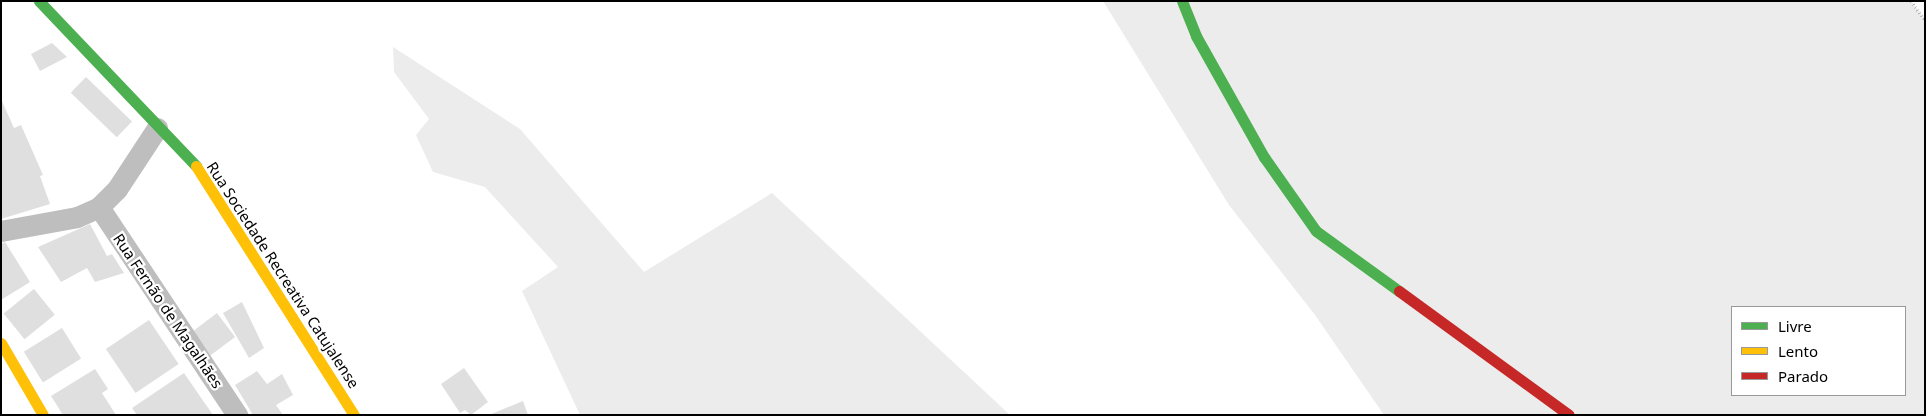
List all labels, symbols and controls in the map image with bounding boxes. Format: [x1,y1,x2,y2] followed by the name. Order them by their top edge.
[203,159,363,391] street label: Rua Sociedade Recreativa Catujalense
[110,230,226,392] street label: Rua Fernão de Magalhães
[1731,306,1906,396] legend
[1778,316,1812,336] text: Livre
[1778,341,1818,361] text: Lento
[1778,366,1828,386] text: Parado

